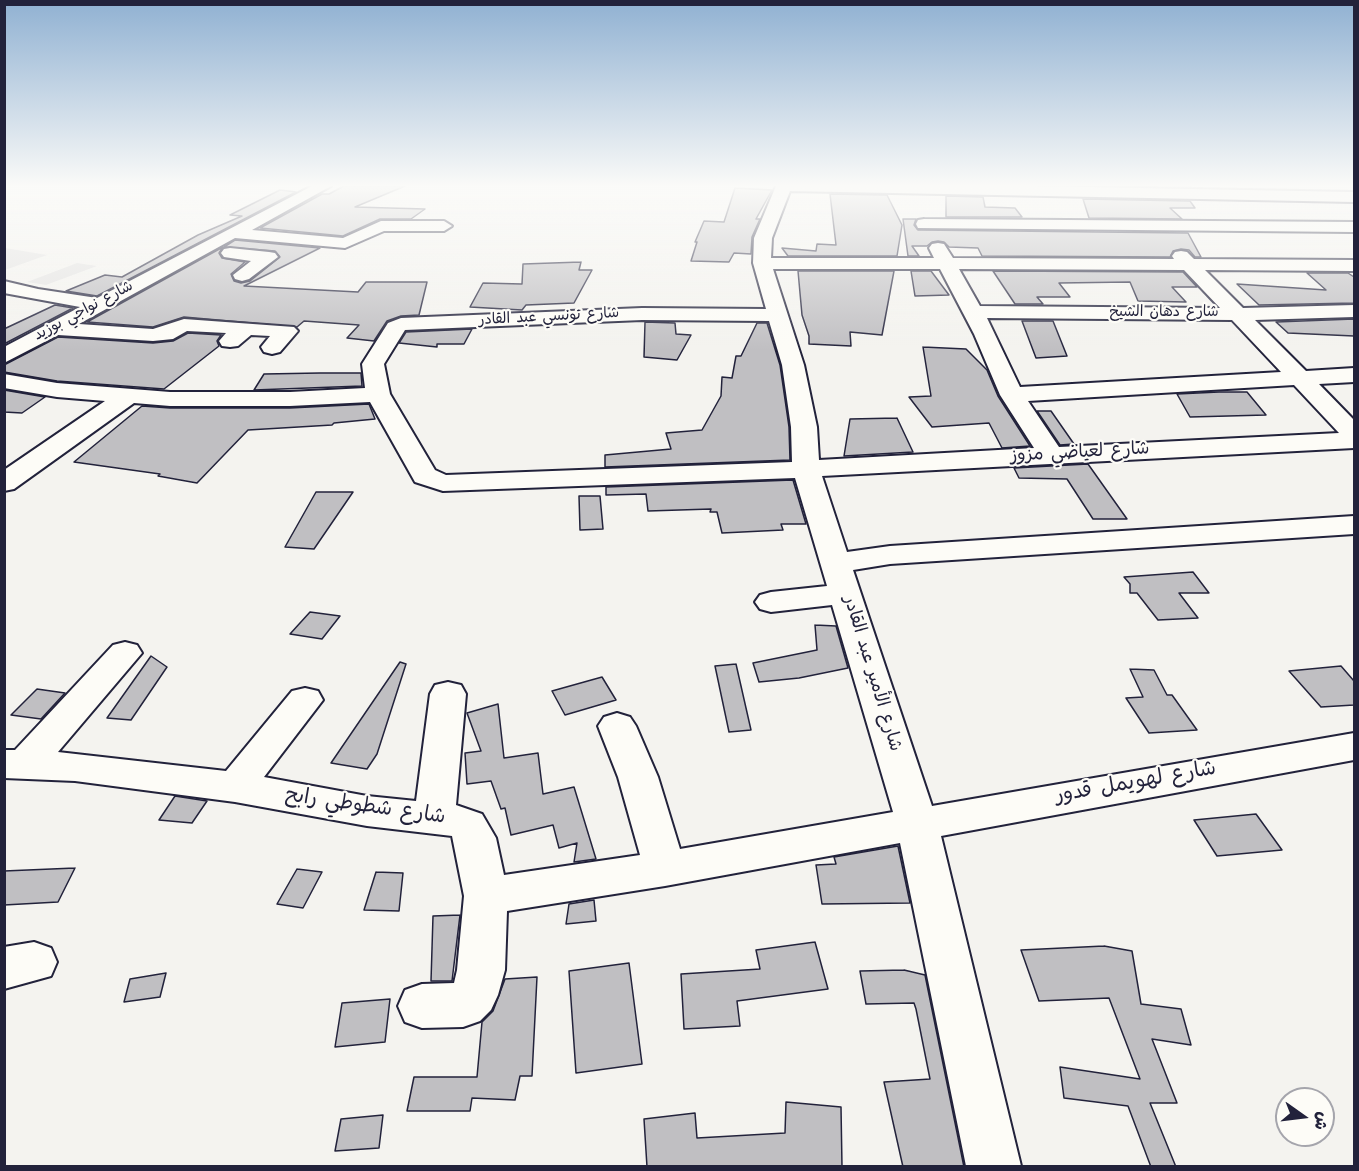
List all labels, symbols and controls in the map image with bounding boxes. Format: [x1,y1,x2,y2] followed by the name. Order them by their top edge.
[31,278,137,346] street label: شارع نواجي بوزيد
[1109,304,1219,322] street label: شارع دهان الشيخ
[478,305,620,331] street label: شارع تونسي عبد القادر
[1010,440,1150,468] street label: شارع لعياضي مزوز
[837,594,905,754] street label: شارع الأمير عبد القادر
[1054,757,1218,811] street label: شارع لهويمل قدور
[283,784,447,832] street label: شارع شطوطي رابح
[1275,1087,1335,1147] north arrow
[1307,1109,1335,1133] text: ش

